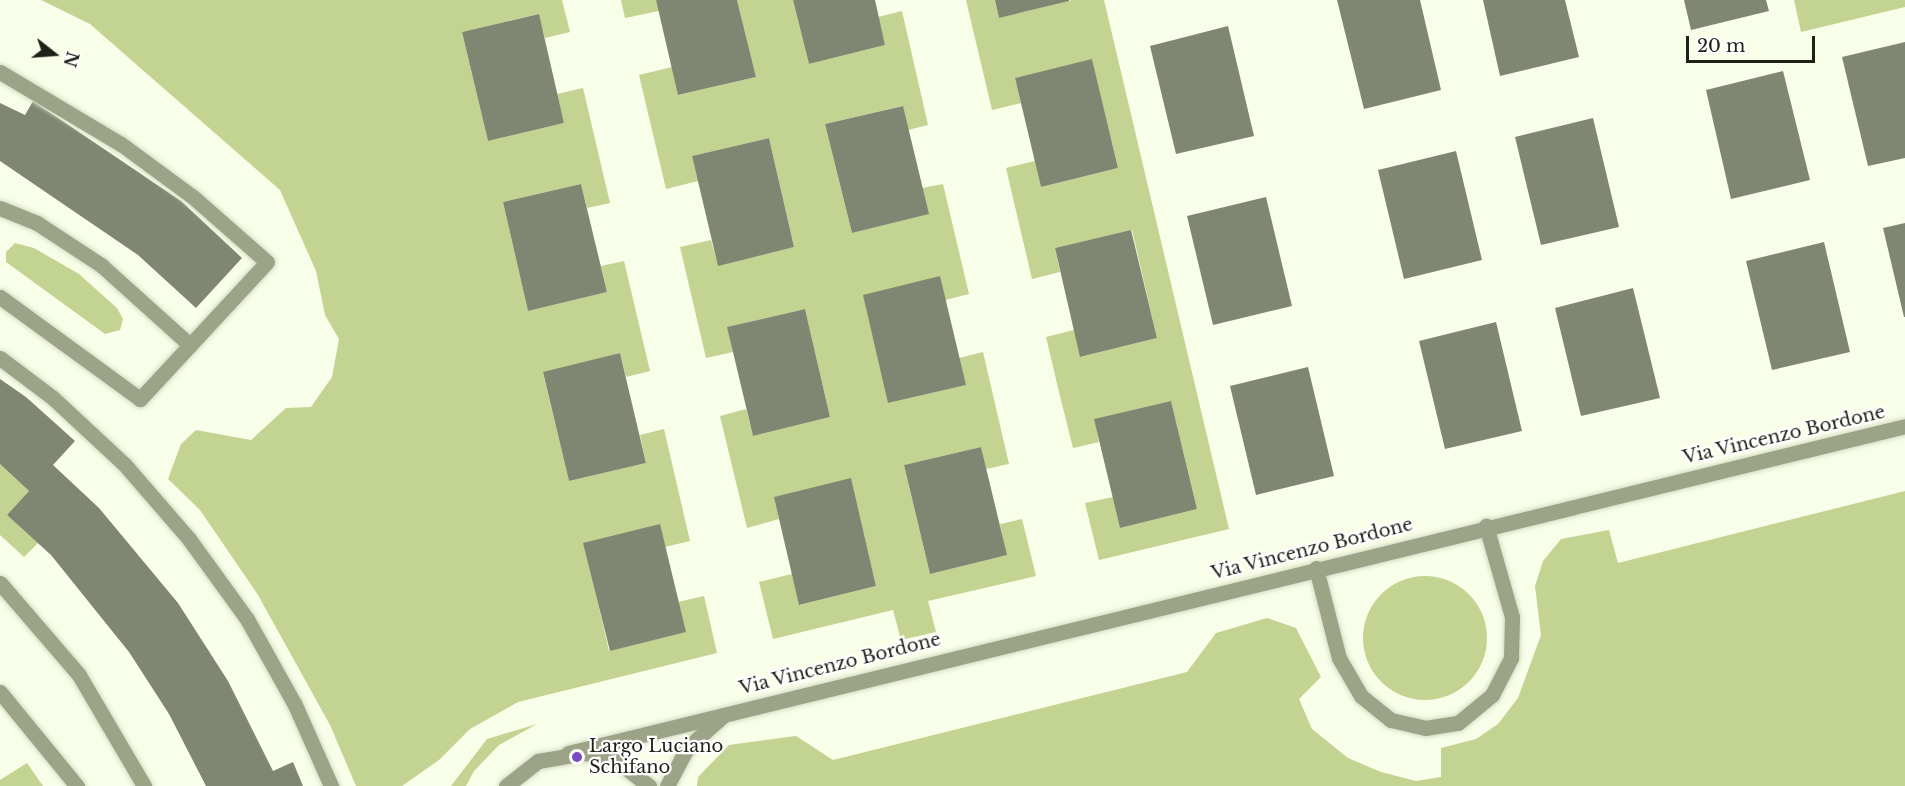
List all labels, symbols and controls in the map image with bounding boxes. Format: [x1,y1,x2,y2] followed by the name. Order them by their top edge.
[24,24,84,84] north arrow
[1689,24,1818,62] scale bar
[1697,35,1745,57] text: 20 m
[59,49,83,69] text: N
[1680,401,1888,469] street label: Via Vincenzo Bordone
[1209,513,1415,585] street label: Via Vincenzo Bordone
[737,628,943,700] street label: Via Vincenzo Bordone
[589,736,723,778] place label: Largo Luciano Schifano
[570,750,584,764] marker: Largo Luciano Schifano

